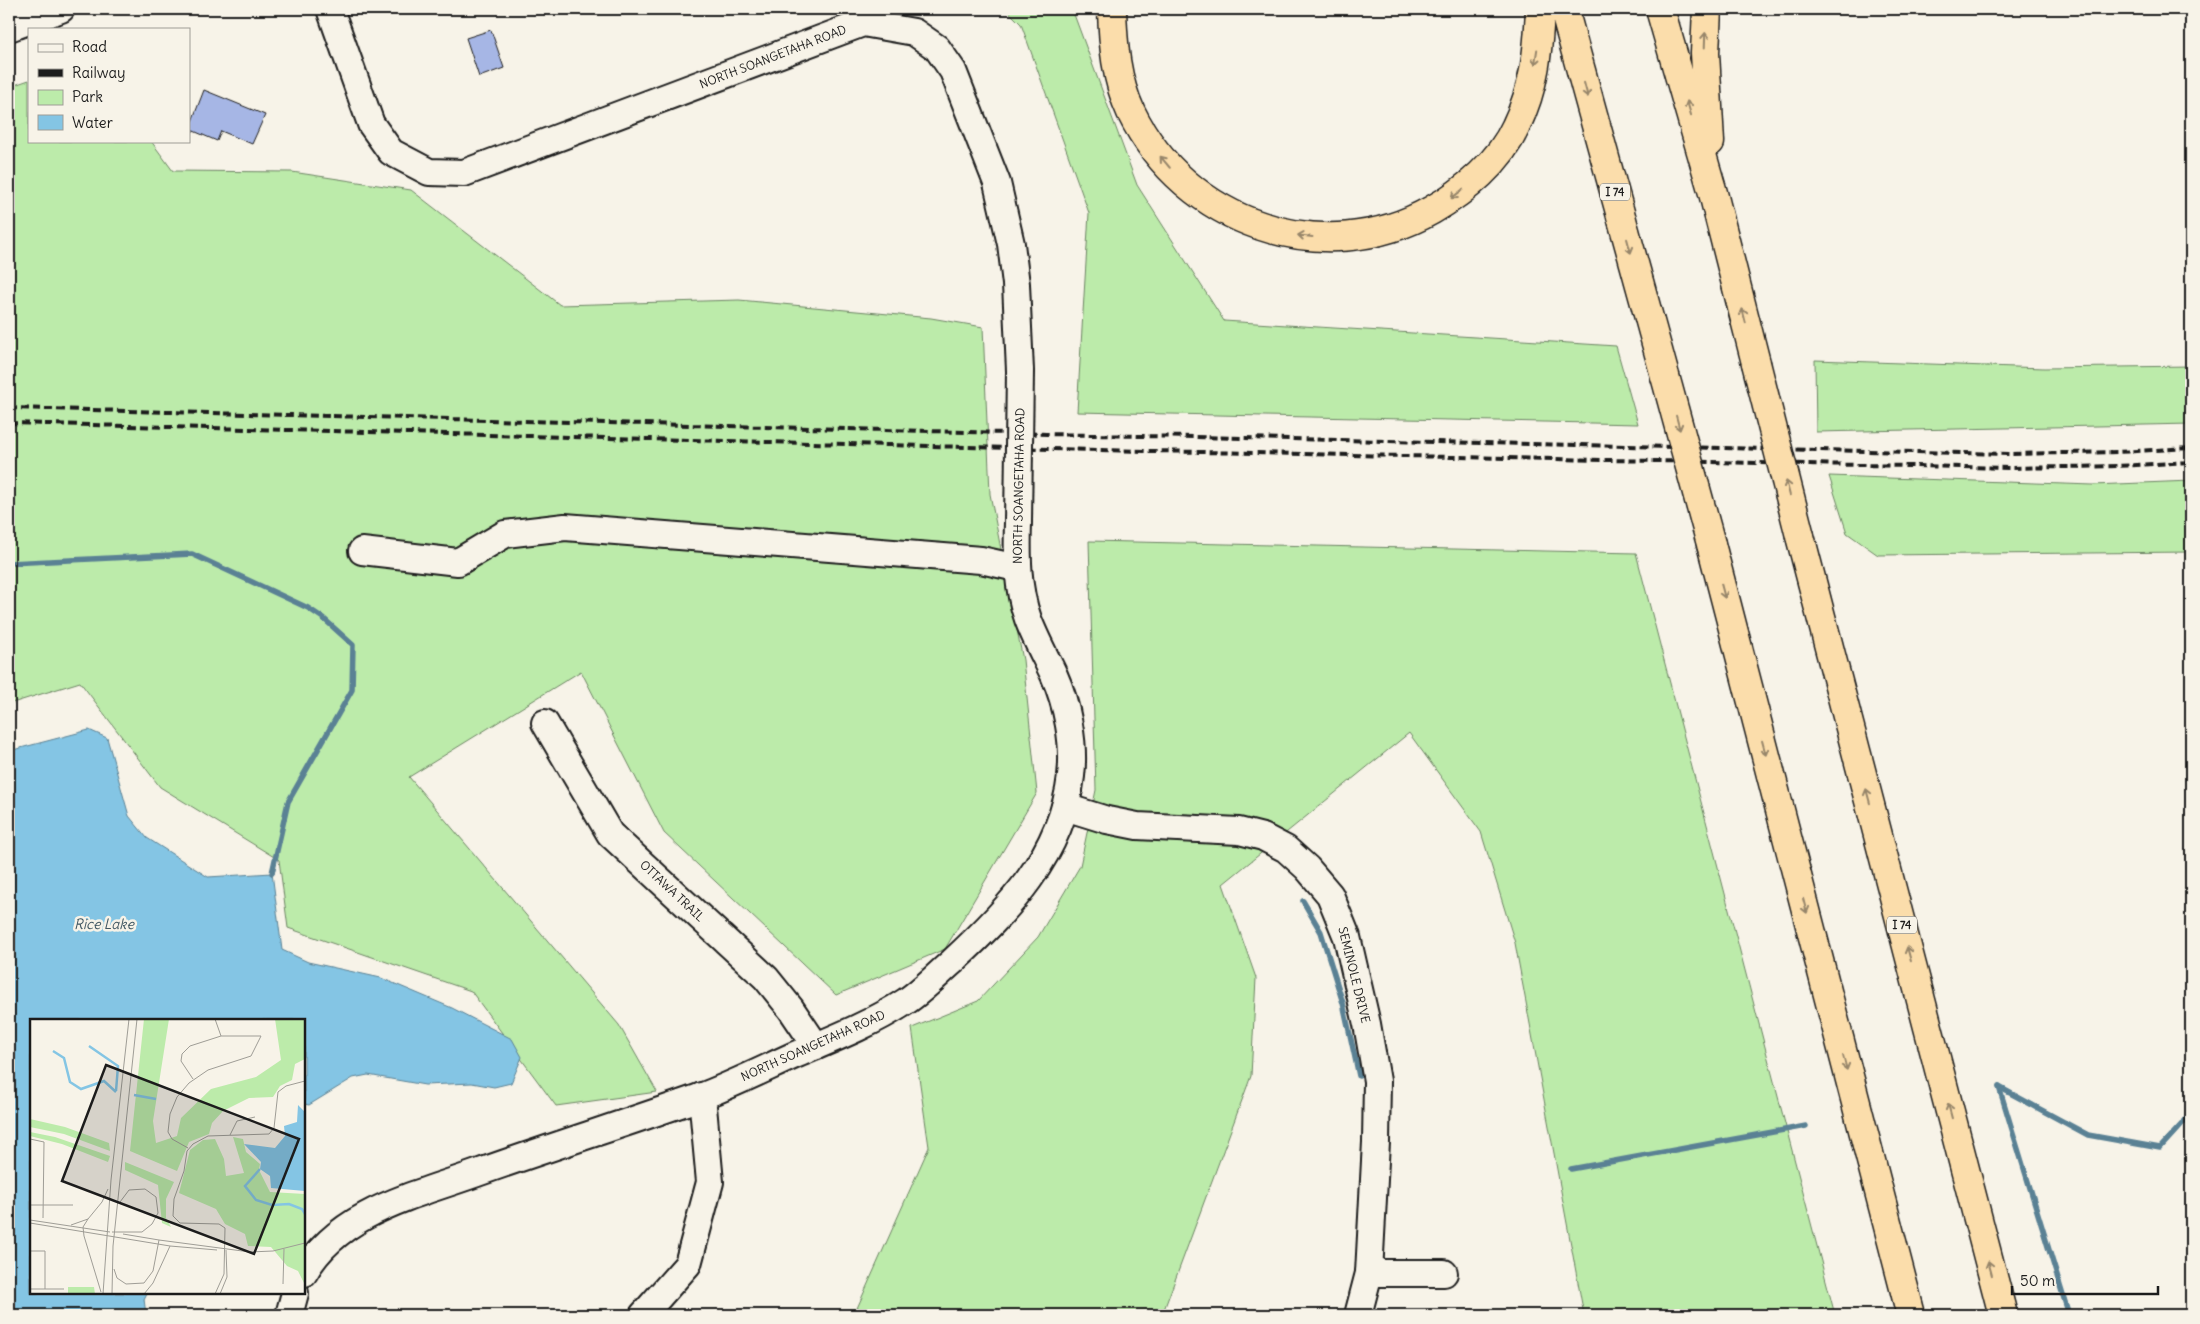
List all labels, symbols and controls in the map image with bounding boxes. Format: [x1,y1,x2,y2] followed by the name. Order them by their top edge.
[697,22,848,92] street label: NORTH SOANGETAHA ROAD
[28,28,190,142] legend
[1701,32,1710,48] one-way arrow
[72,37,107,56] text: Road
[1531,49,1541,65] one-way arrow
[72,63,126,82] text: Railway
[1582,81,1592,97] one-way arrow
[72,87,103,106] text: Park
[1683,100,1693,116] one-way arrow
[72,113,113,132] text: Water
[1159,155,1170,168] one-way arrow
[1600,183,1630,200] road number: I 74
[1451,188,1464,199] one-way arrow
[1297,231,1313,241] one-way arrow
[1625,238,1635,254] one-way arrow
[1739,308,1749,324] one-way arrow
[1010,408,1027,564] street label: NORTH SOANGETAHA ROAD
[1673,415,1683,431] one-way arrow
[1783,481,1792,497] one-way arrow
[1719,583,1728,599] one-way arrow
[1759,740,1769,756] one-way arrow
[1863,789,1872,805] one-way arrow
[637,857,708,925] street label: OTTAWA TRAIL
[1800,897,1810,913] one-way arrow
[74,915,135,933] water label: Rice Lake
[1887,916,1917,934] road number: I 74
[1335,925,1374,1025] street label: SEMINOLE DRIVE
[1904,946,1913,962] one-way arrow
[738,1007,887,1084] street label: NORTH SOANGETAHA ROAD
[30,1019,305,1294] inset map
[1841,1055,1851,1071] one-way arrow
[1944,1103,1954,1119] one-way arrow
[1985,1261,1995,1277] one-way arrow
[2012,1264,2159,1296] scale bar
[2020,1271,2055,1290] text: 50 m

